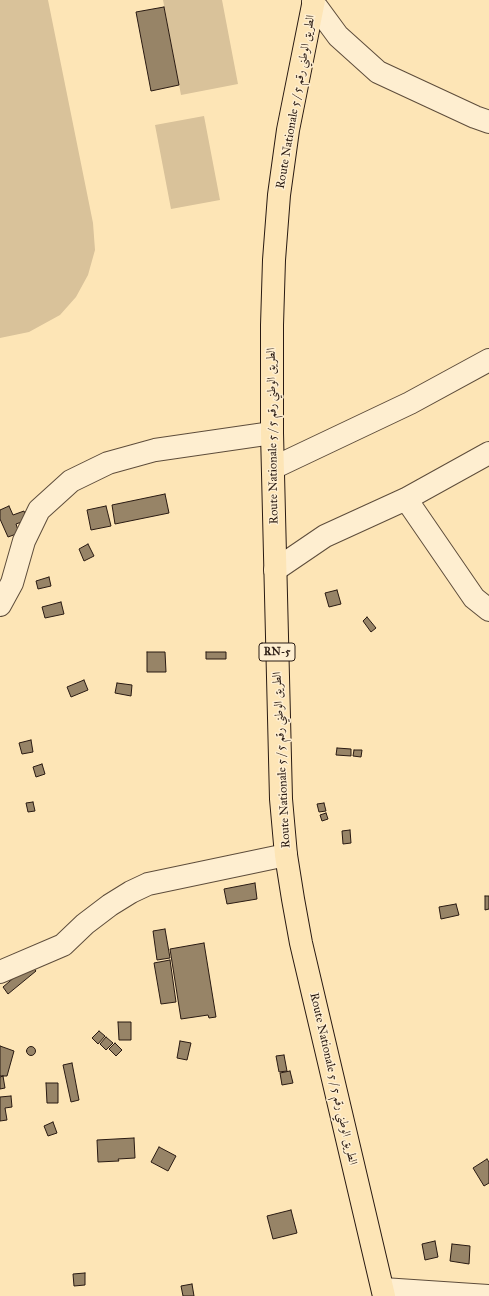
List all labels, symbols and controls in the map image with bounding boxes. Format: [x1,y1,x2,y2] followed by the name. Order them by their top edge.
[274,14,318,190] street label: Route Nationale 5 / الطريق الوطني رقم 5
[264,348,282,524] street label: Route Nationale 5 / الطريق الوطني رقم 5
[259,643,295,661] road number: RN-5
[270,672,294,848] street label: Route Nationale 5 / الطريق الوطني رقم 5
[306,991,360,1167] street label: Route Nationale 5 / الطريق الوطني رقم 5

